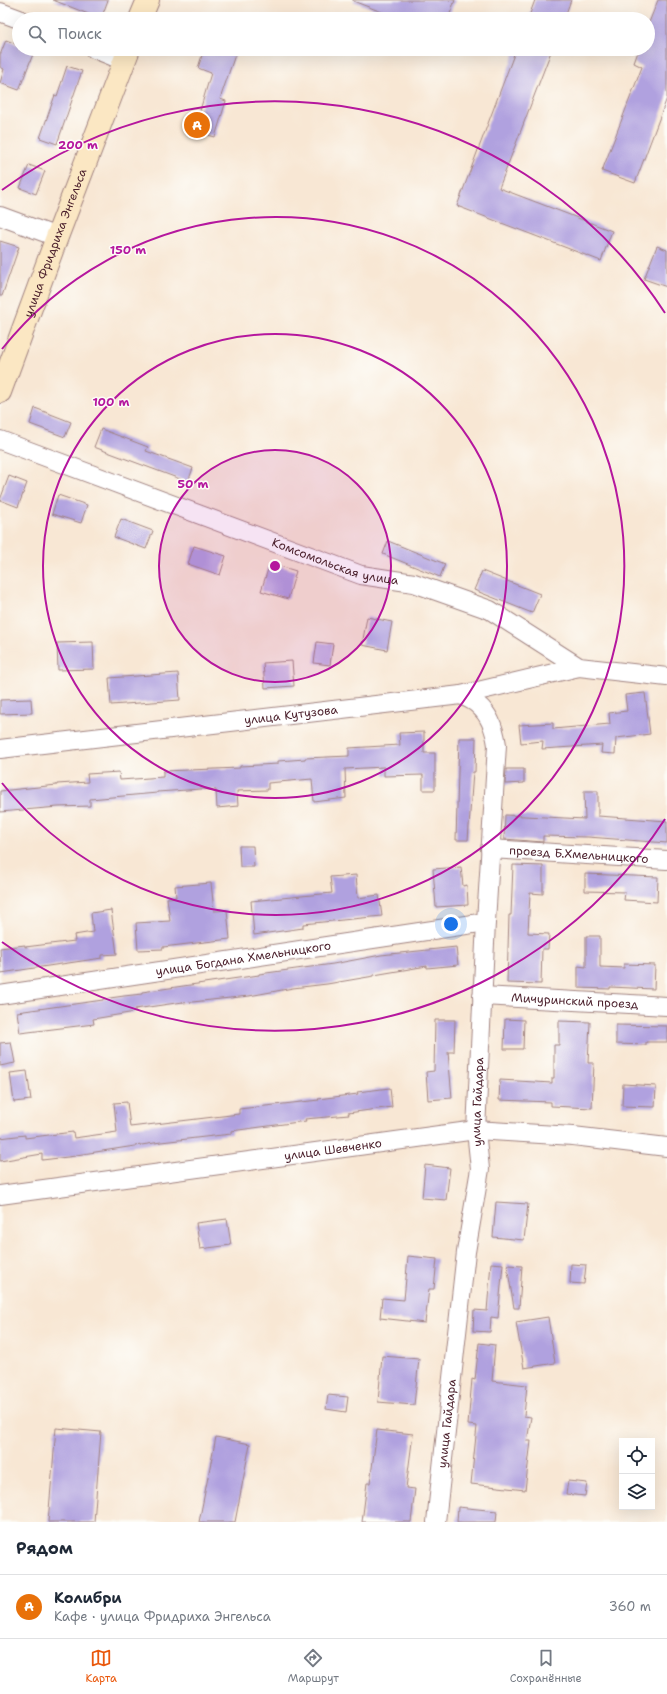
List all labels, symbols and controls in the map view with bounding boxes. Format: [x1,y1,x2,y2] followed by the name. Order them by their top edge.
[12,12,655,56] search box
[26,23,48,45] icon: search
[58,24,102,44] text: Поиск
[184,110,210,140] pin: A
[58,137,98,153] text: 200 m
[20,166,91,320] street label: улица Фридриха Энгельса
[110,242,146,258] text: 150 m
[93,394,130,410] text: 100 m
[178,476,209,492] text: 50 m
[270,534,400,589] street label: Комсомольская улица
[268,559,282,573] centre of rings
[243,701,339,728] street label: улица Кутузова
[509,842,649,867] street label: проезд Б.Хмельницкого
[441,914,461,934] your location
[155,937,332,980] street label: улица Богдана Хмельницкого
[511,990,639,1012] street label: Мичуринский проезд
[468,1056,488,1148] street label: улица Гайдара
[283,1135,383,1164] street label: улица Шевченко
[434,1378,460,1469] street label: улица Гайдара
[619,1438,655,1510] map controls
[619,1438,655,1474] button: locate
[619,1474,655,1510] button: layers
[16,1537,73,1559] text: Рядом
[54,1588,122,1608] text: Колибри
[24,1598,34,1615] text: A
[609,1598,651,1615] text: 360 m
[54,1608,271,1625] text: Кафе · улица Фридриха Энгельса
[85,1647,117,1686] tab: Карта
[288,1647,339,1686] tab: Маршрут
[510,1647,582,1686] tab: Сохранённые

